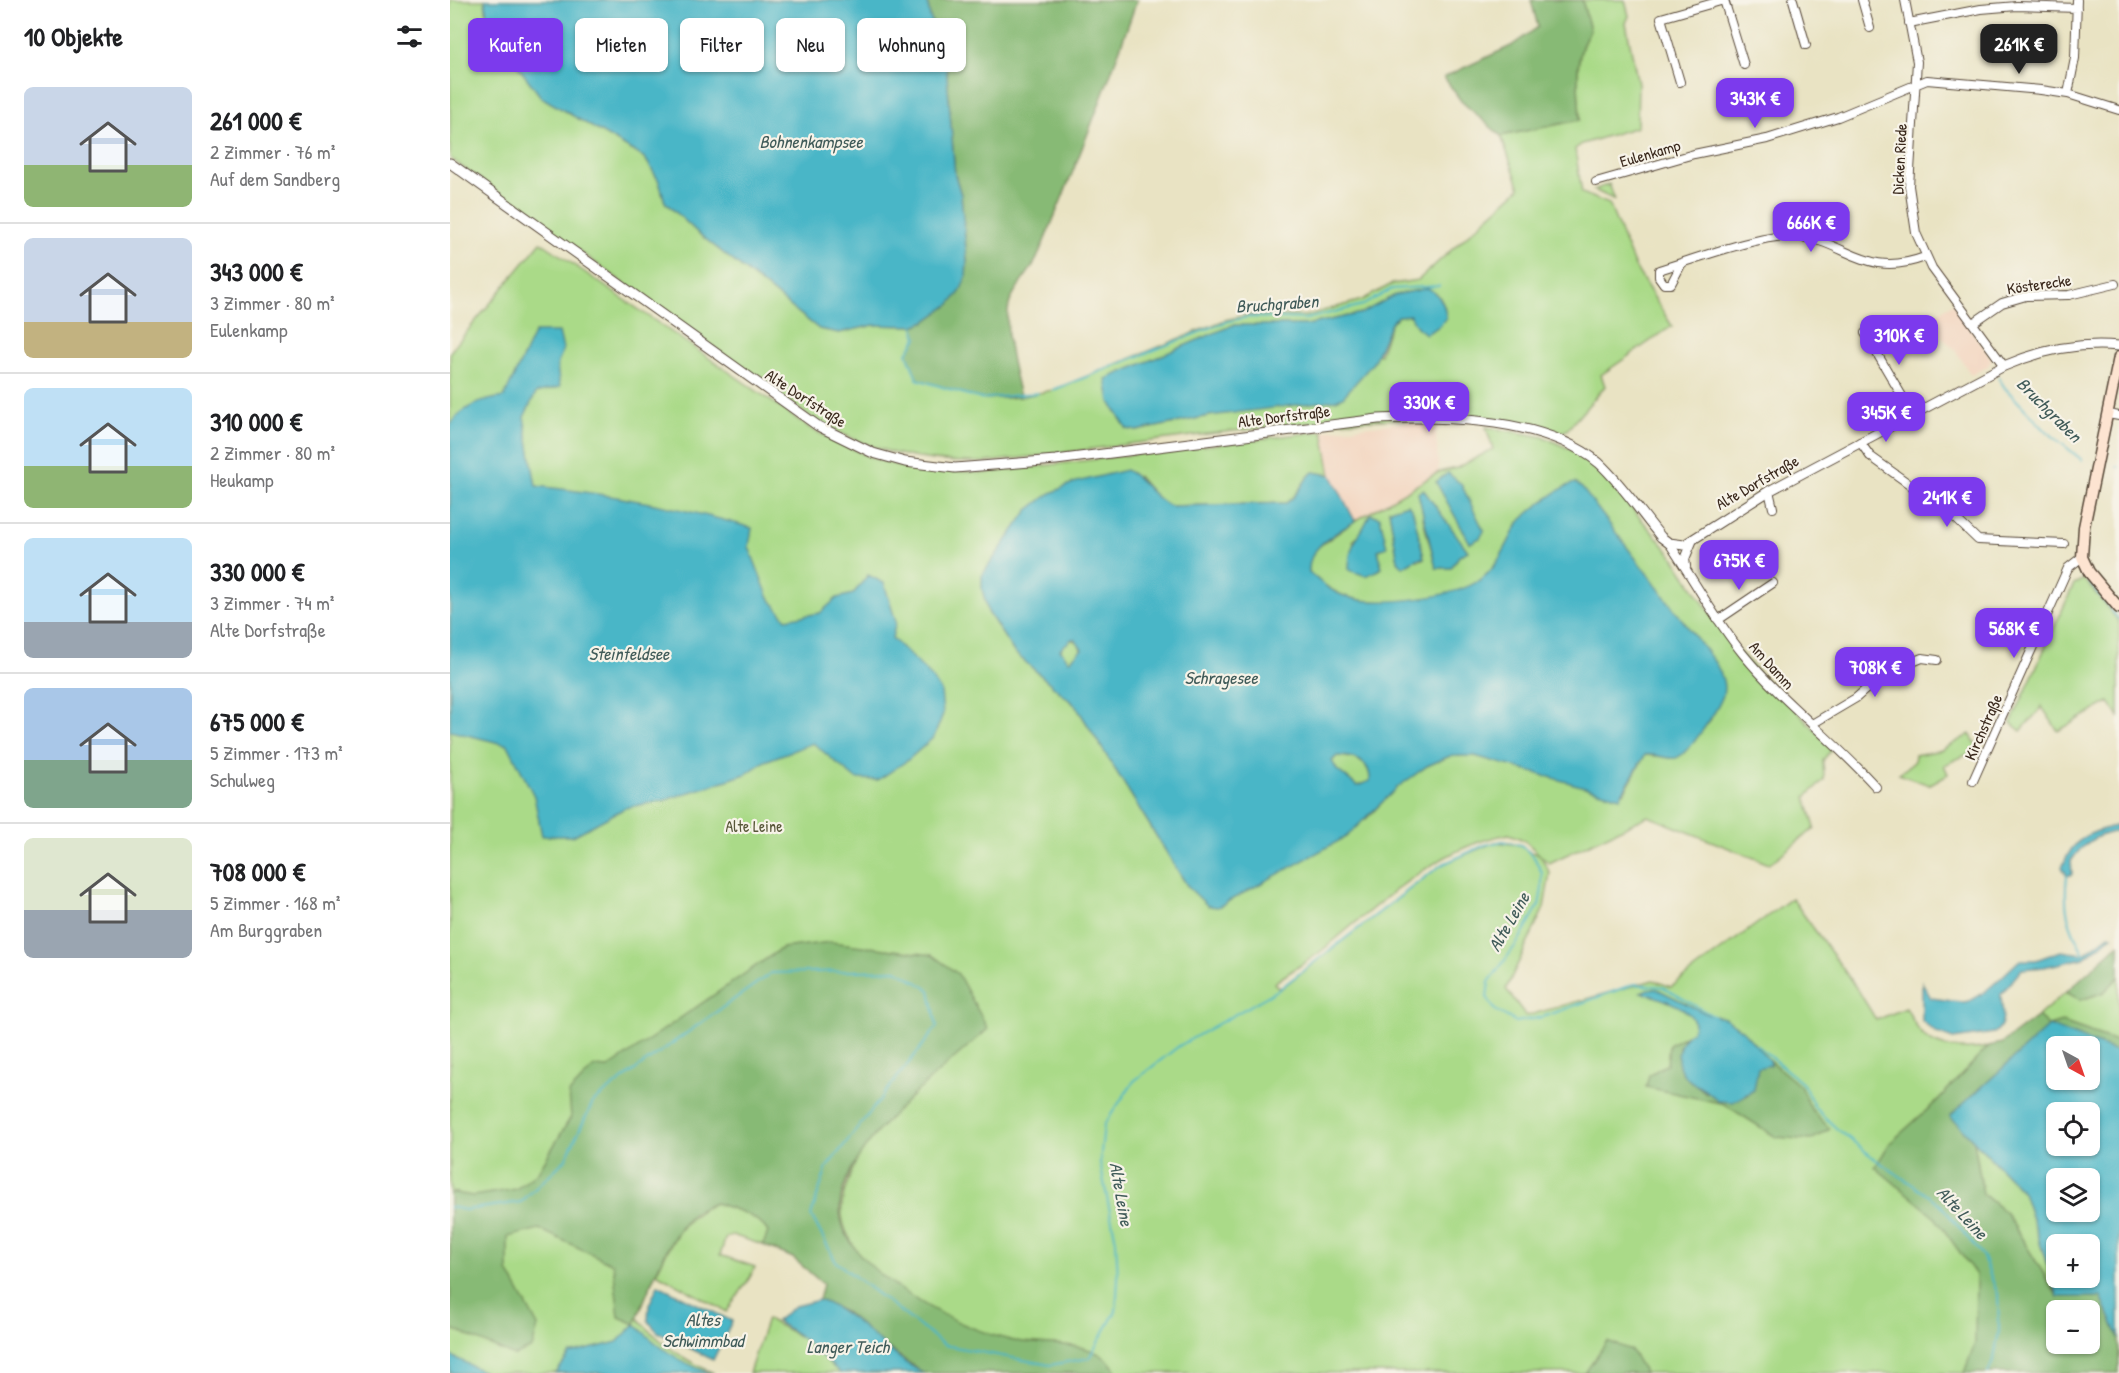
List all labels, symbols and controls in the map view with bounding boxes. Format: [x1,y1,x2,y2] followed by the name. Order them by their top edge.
[468,18,563,72] chip: Kaufen
[575,18,668,72] chip: Mieten
[680,18,764,72] chip: Filter
[776,18,845,72] chip: Neu
[857,18,966,72] chip: Wohnung
[24,19,123,54] text: 10 Objekte
[393,20,426,53] icon: filters
[1970,24,2068,75] pin: 261K €
[1994,30,2044,57] text: 261K €
[1706,78,1804,129] pin: 343K €
[1730,84,1780,111] text: 343K €
[210,103,301,138] text: 261 000 €
[72,111,144,183] icon: home
[1886,122,1912,195] street label: Dicken Riede
[759,129,863,154] water label: Bohnenkampsee
[1617,134,1683,172] street label: Eulenkamp
[210,138,335,165] text: 2 Zimmer · 76 m²
[210,165,340,192] text: Auf dem Sandberg
[1762,202,1860,253] pin: 666K €
[1787,208,1835,235] text: 666K €
[210,254,302,289] text: 343 000 €
[72,262,144,334] icon: home
[2005,269,2073,299] street label: Kösterecke
[1235,288,1321,319] water label: Bruchgraben
[210,289,335,316] text: 3 Zimmer · 80 m²
[1850,315,1948,366] pin: 310K €
[210,316,287,343] text: Eulenkamp
[1874,321,1924,348] text: 310K €
[761,364,851,433] street label: Alte Dorfstraße
[2011,372,2089,449] water label: Bruchgraben
[1380,382,1478,433] pin: 330K €
[1403,388,1455,415] text: 330K €
[1837,392,1935,443] pin: 345K €
[1861,398,1911,425] text: 345K €
[1237,399,1332,433] street label: Alte Dorfstraße
[210,404,302,439] text: 310 000 €
[72,412,144,484] icon: home
[210,439,335,466] text: 2 Zimmer · 80 m²
[1711,449,1803,515] street label: Alte Dorfstraße
[210,466,274,493] text: Heukamp
[1898,477,1996,528] pin: 241K €
[1923,483,1971,510] text: 241K €
[1690,540,1788,591] pin: 675K €
[1713,546,1765,573] text: 675K €
[210,554,304,589] text: 330 000 €
[72,562,144,634] icon: home
[210,589,334,616] text: 3 Zimmer · 74 m²
[1965,608,2063,659] pin: 568K €
[1989,614,2039,641] text: 568K €
[210,616,326,643] text: Alte Dorfstraße
[1744,636,1800,694] street label: Am Damm
[589,641,670,666] water label: Steinfeldsee
[1826,647,1924,698] pin: 708K €
[1849,653,1901,680] text: 708K €
[1184,665,1258,690] water label: Schragesee
[1959,690,2008,763] street label: Kirchstraße
[210,704,304,739] text: 675 000 €
[72,712,144,784] icon: home
[210,739,343,766] text: 5 Zimmer · 173 m²
[210,766,275,793] text: Schulweg
[725,815,783,837] park label: Alte Leine
[210,854,305,889] text: 708 000 €
[72,862,144,934] icon: home
[1482,887,1536,956] water label: Alte Leine
[210,889,340,916] text: 5 Zimmer · 168 m²
[210,916,322,943] text: Am Burggraben
[2046,1036,2100,1090] north arrow
[2046,1036,2100,1354] map controls
[2046,1102,2100,1156] button: locate
[1104,1160,1140,1229] water label: Alte Leine
[2046,1168,2100,1222] button: layers
[1931,1181,1994,1245] water label: Alte Leine
[2046,1234,2100,1288] button: +
[2046,1300,2100,1354] button: −
[662,1307,747,1353] water label: Altes Schwimmbad
[807,1334,891,1359] water label: Langer Teich

